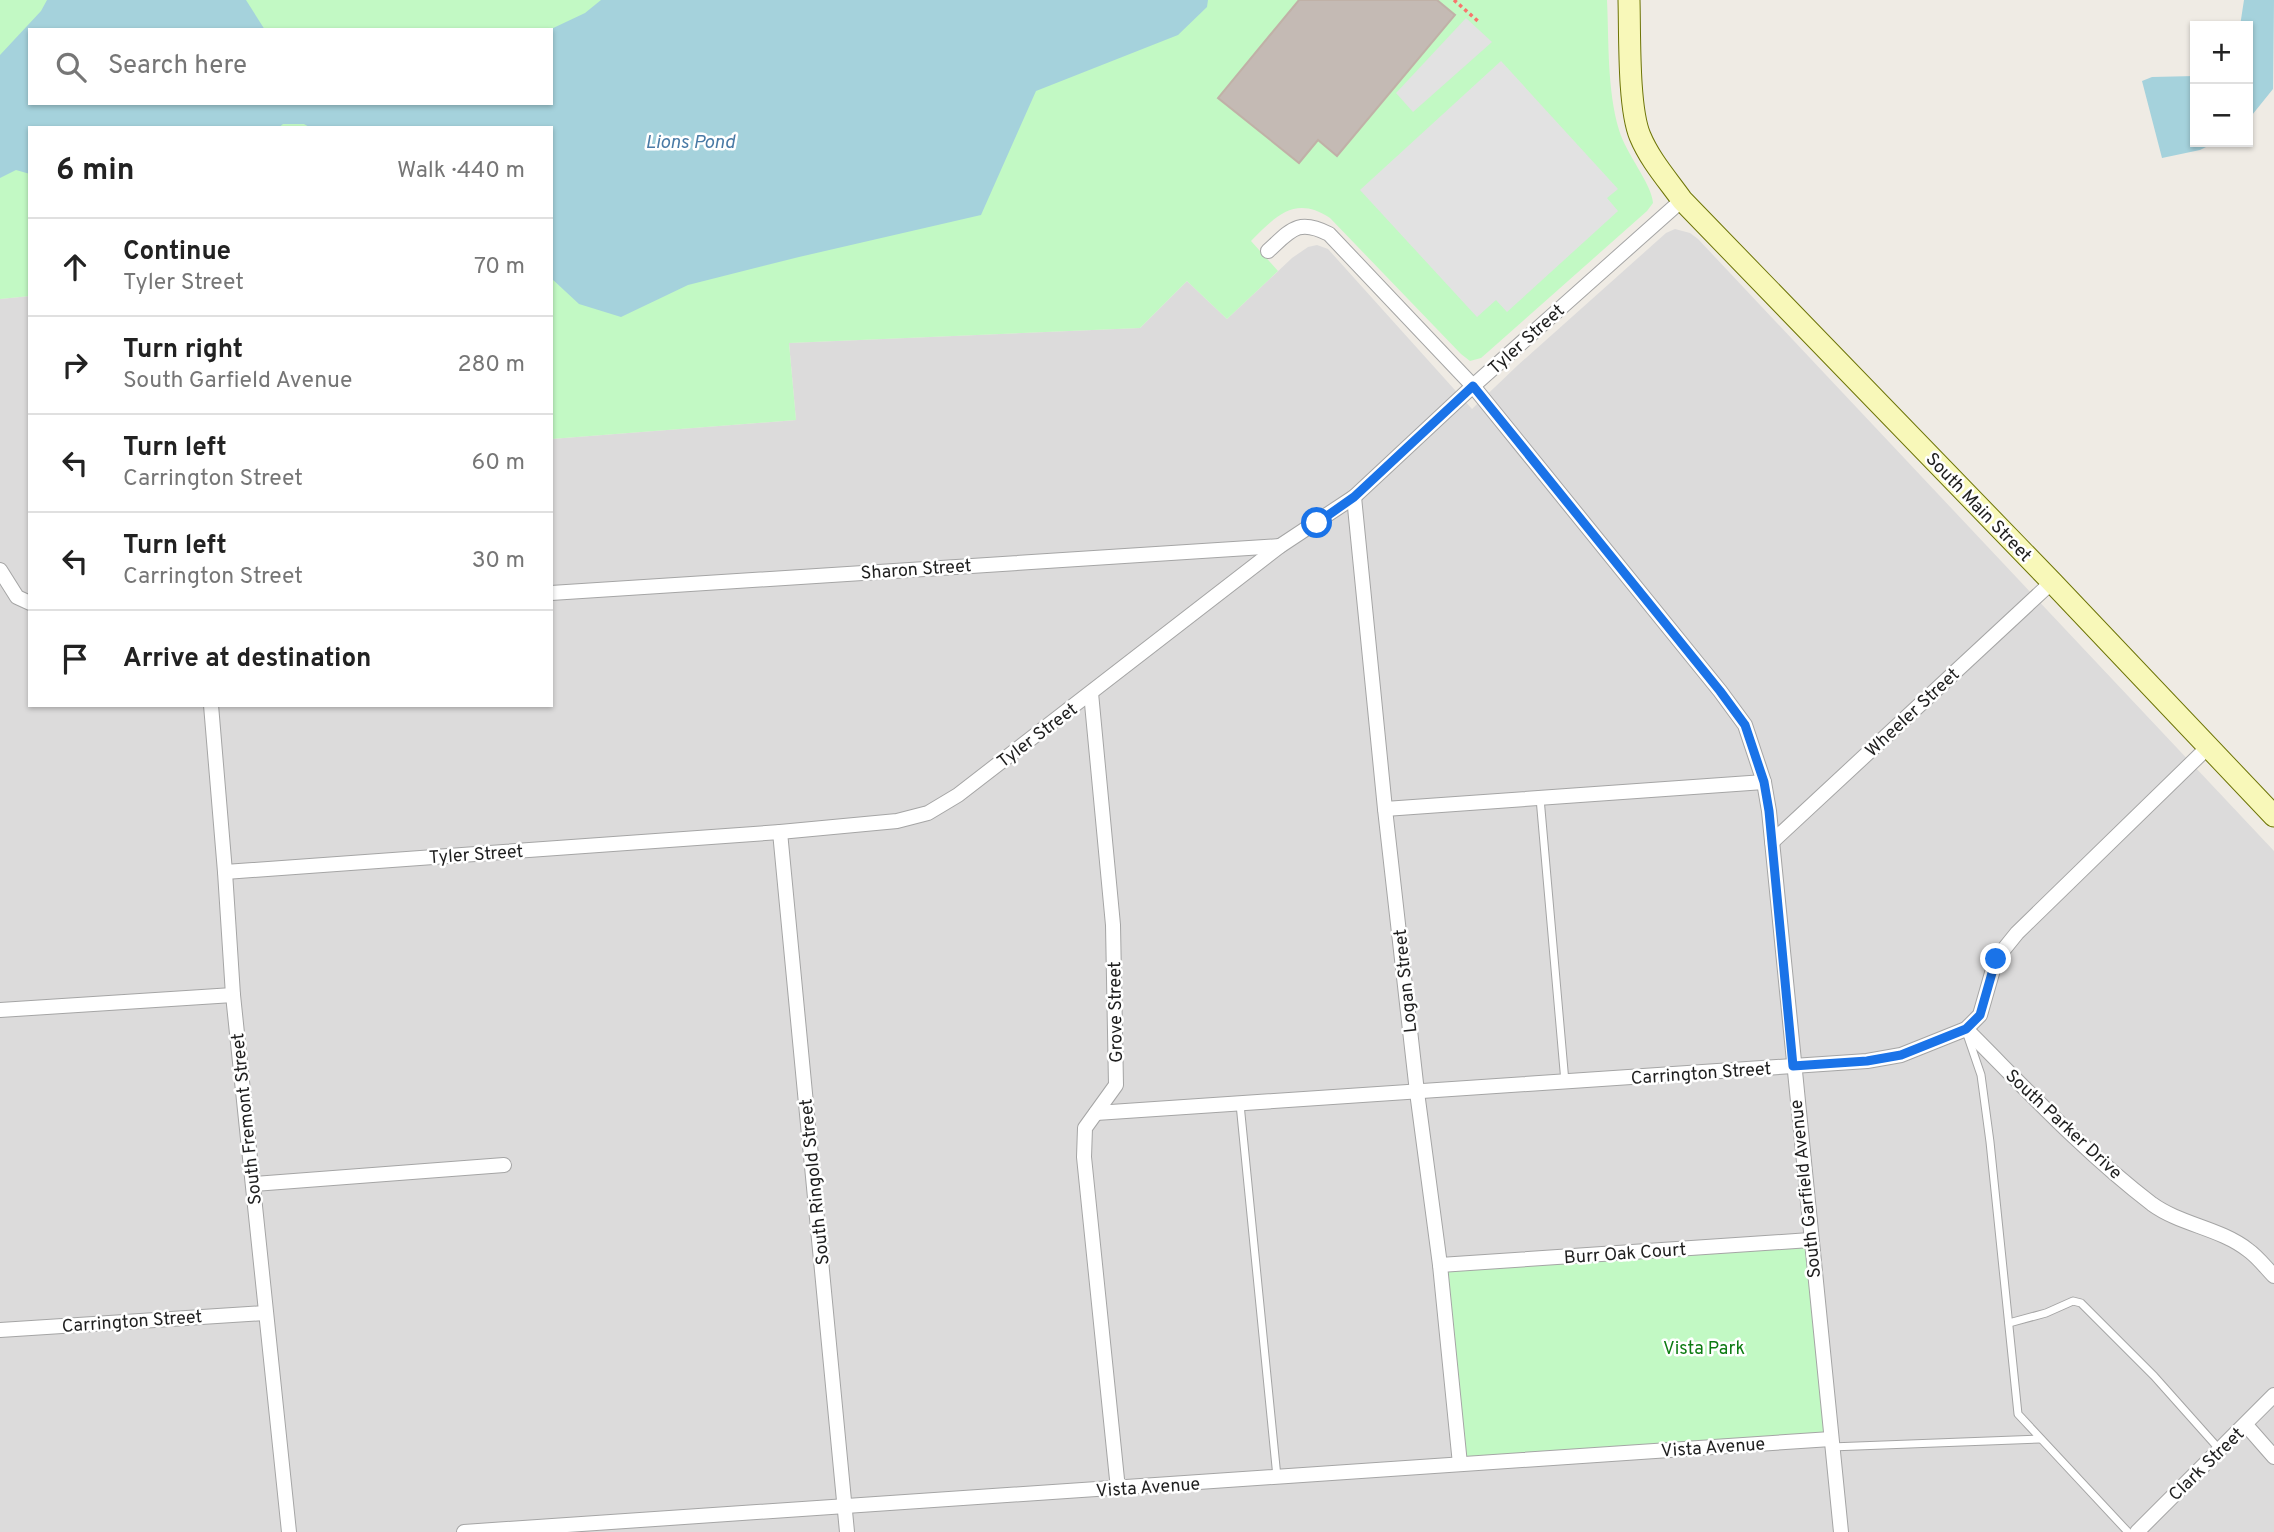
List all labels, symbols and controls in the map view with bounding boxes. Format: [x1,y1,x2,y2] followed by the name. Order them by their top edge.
[2190,21,2253,147] map controls
[2190,21,2253,84] button: +
[28,28,553,105] search box
[52,48,90,86] icon: search
[108,50,247,83] text: Search here
[2190,84,2253,147] button: −
[645,131,736,155] water label: Lions Pond
[56,153,134,190] text: 6 min
[397,157,525,186] text: Walk · 440 m
[123,236,231,269] text: Continue
[56,248,94,286] icon: ahead
[474,253,525,282] text: 70 m
[123,269,244,298] text: Tyler Street
[1484,300,1570,380] street label: Tyler Street
[123,334,243,367] text: Turn right
[56,346,94,384] icon: right
[457,351,525,380] text: 280 m
[123,367,352,396] text: South Garfield Avenue
[123,432,227,465] text: Turn left
[56,444,94,482] icon: left
[1920,448,2036,568] street label: South Main Street
[472,449,525,478] text: 60 m
[123,465,303,494] text: Carrington Street
[1301,507,1332,538] route start
[123,530,227,563] text: Turn left
[56,542,94,580] icon: left
[472,547,525,576] text: 30 m
[860,555,972,586] street label: Sharon Street
[123,563,303,592] text: Carrington Street
[56,640,94,678] icon: arrive
[123,643,371,676] text: Arrive at destination
[1861,664,1965,763] street label: Wheeler Street
[993,699,1083,774] street label: Tyler Street
[428,841,524,870] street label: Tyler Street
[1390,928,1423,1034] street label: Logan Street
[1980,943,2011,974] route end
[1104,961,1129,1063] street label: Grove Street
[227,1032,268,1206] street label: South Fremont Street
[1630,1058,1772,1091] street label: Carrington Street
[2000,1065,2126,1185] street label: South Parker Drive
[795,1098,836,1266] street label: South Ringold Street
[1786,1098,1827,1279] street label: South Garfield Avenue
[1563,1239,1687,1270] street label: Burr Oak Court
[61,1306,203,1339] street label: Carrington Street
[1663,1338,1745,1361] park label: Vista Park
[2164,1423,2250,1507] street label: Clark Street
[1660,1433,1766,1464] street label: Vista Avenue
[1095,1473,1201,1504] street label: Vista Avenue

